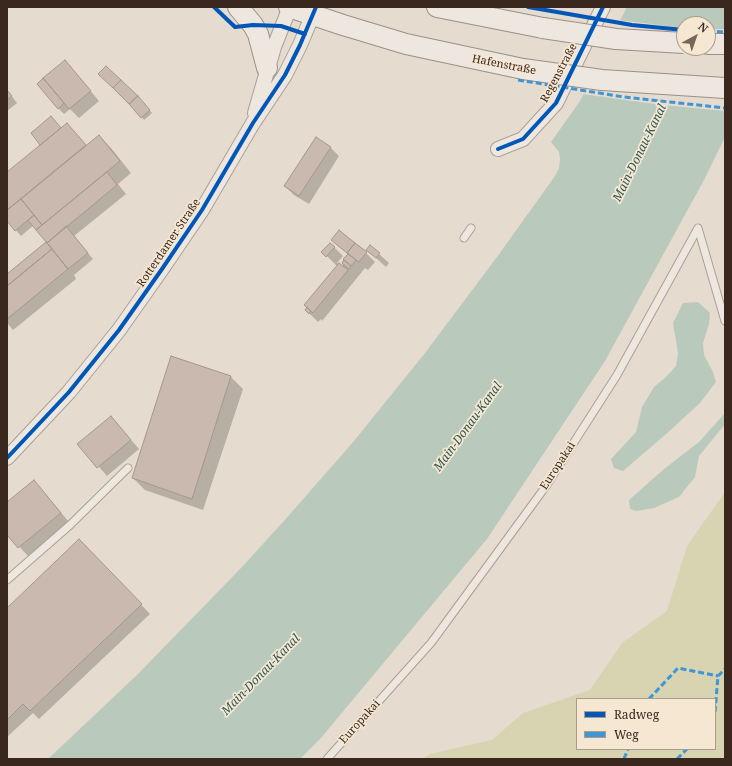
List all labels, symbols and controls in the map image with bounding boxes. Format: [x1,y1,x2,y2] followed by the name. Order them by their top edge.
[676,16,716,56] north arrow
[695,19,712,36] text: N
[538,41,580,105] street label: Regenstraße
[471,52,537,78] street label: Hafenstraße
[610,102,670,204] water label: Main-Donau-Kanal
[135,196,203,290] street label: Rotterdamer Straße
[431,380,505,474] water label: Main-Donau-Kanal
[538,440,578,492] street label: Europakai
[219,632,303,718] water label: Main-Donau-Kanal
[337,697,383,747] street label: Europakai
[576,698,716,750] legend
[614,706,659,723] text: Radweg
[614,726,639,743] text: Weg

